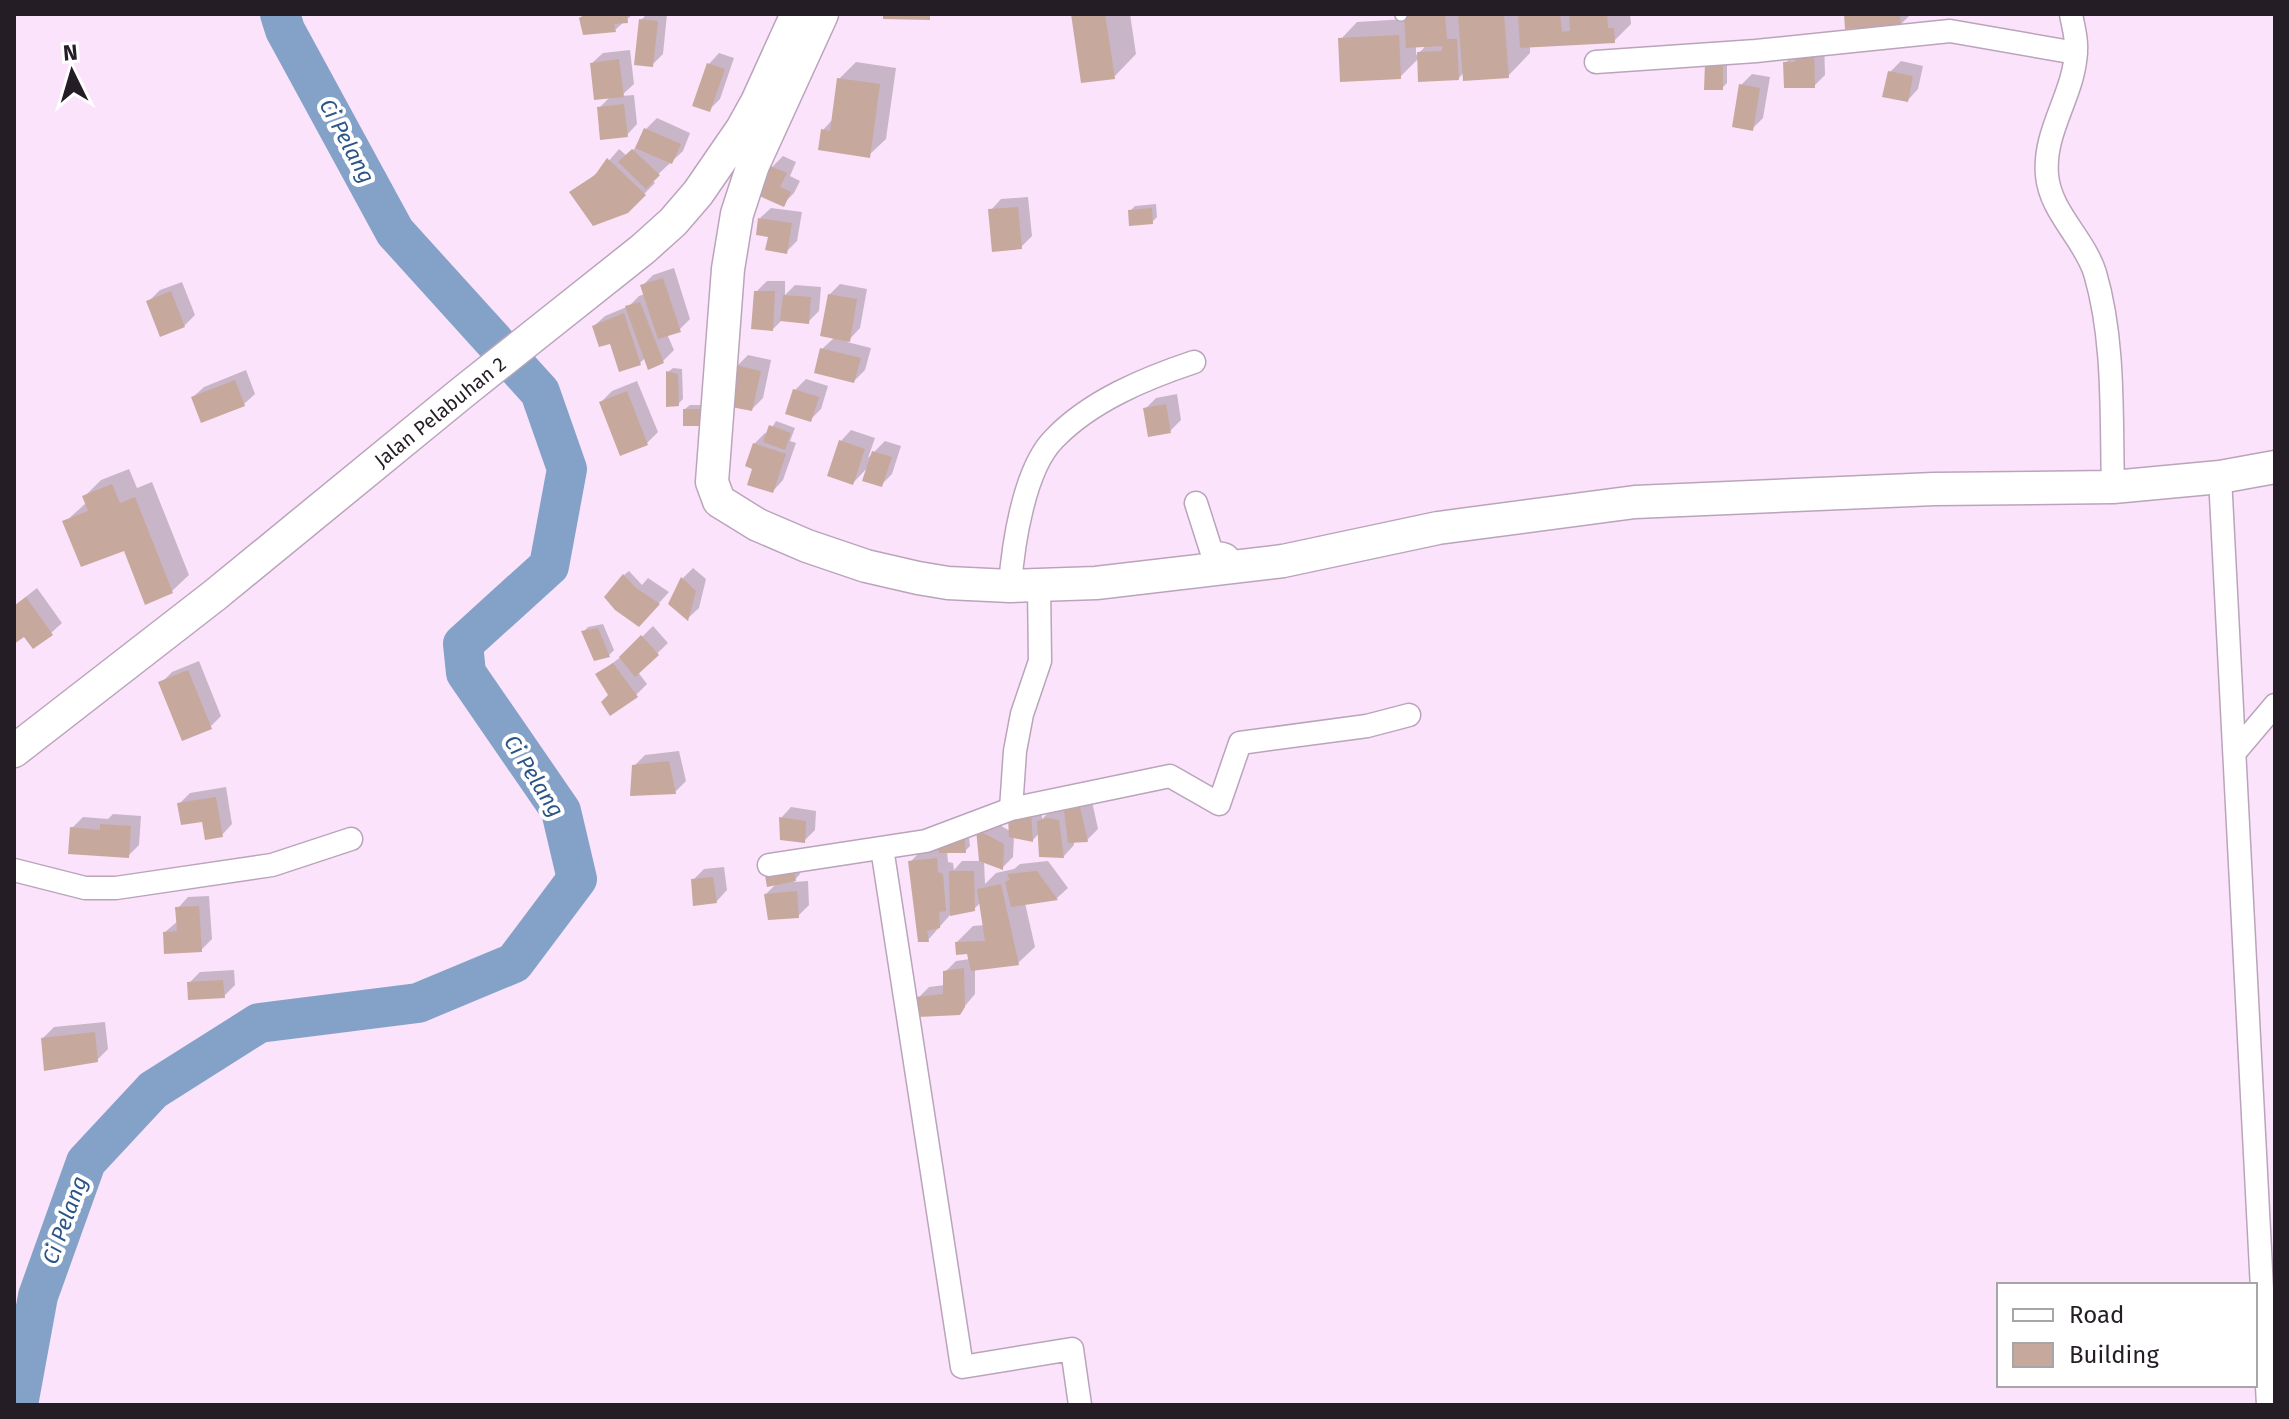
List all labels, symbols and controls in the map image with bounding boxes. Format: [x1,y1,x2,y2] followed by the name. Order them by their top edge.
[32,32,112,112] north arrow
[62,38,79,67] text: N
[314,94,380,188] water label: Ci Pelang
[369,352,511,472] street label: Jalan Pelabuhan 2
[498,730,570,822] water label: Ci Pelang
[37,1172,93,1268] water label: Ci Pelang
[1997,1283,2257,1387] legend
[2069,1301,2124,1329] text: Road
[2069,1341,2159,1369] text: Building

